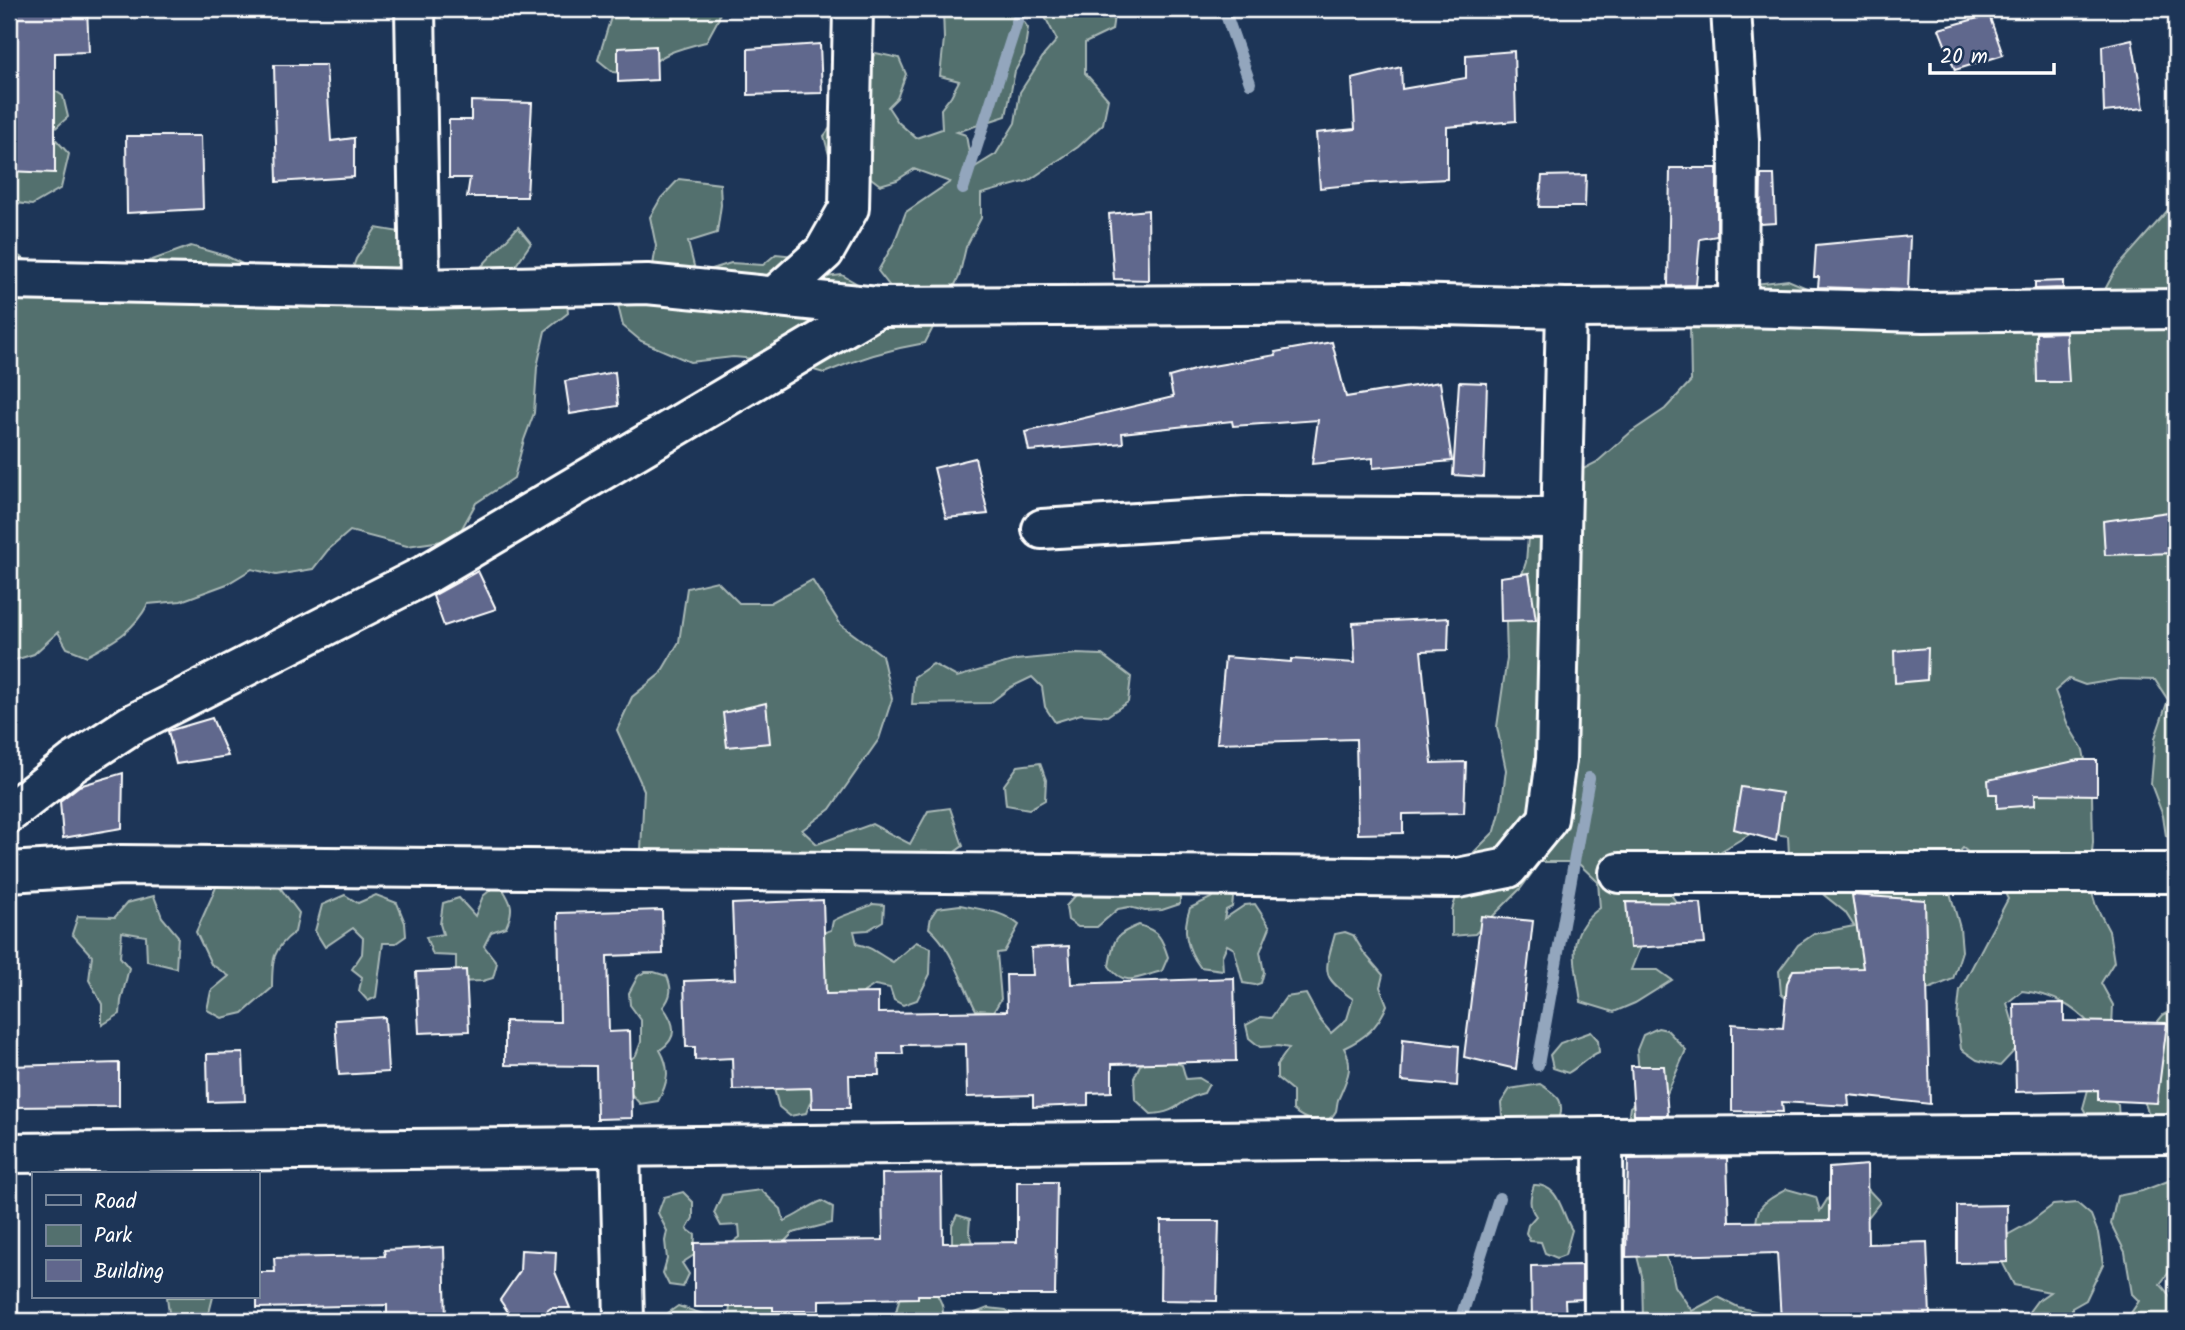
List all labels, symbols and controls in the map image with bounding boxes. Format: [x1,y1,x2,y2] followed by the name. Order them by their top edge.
[1930,32,2054,76] scale bar
[1940,41,1988,74] text: 20 m
[32,1172,259,1298] legend
[94,1186,137,1219] text: Road
[94,1220,132,1253] text: Park
[94,1256,164,1289] text: Building

